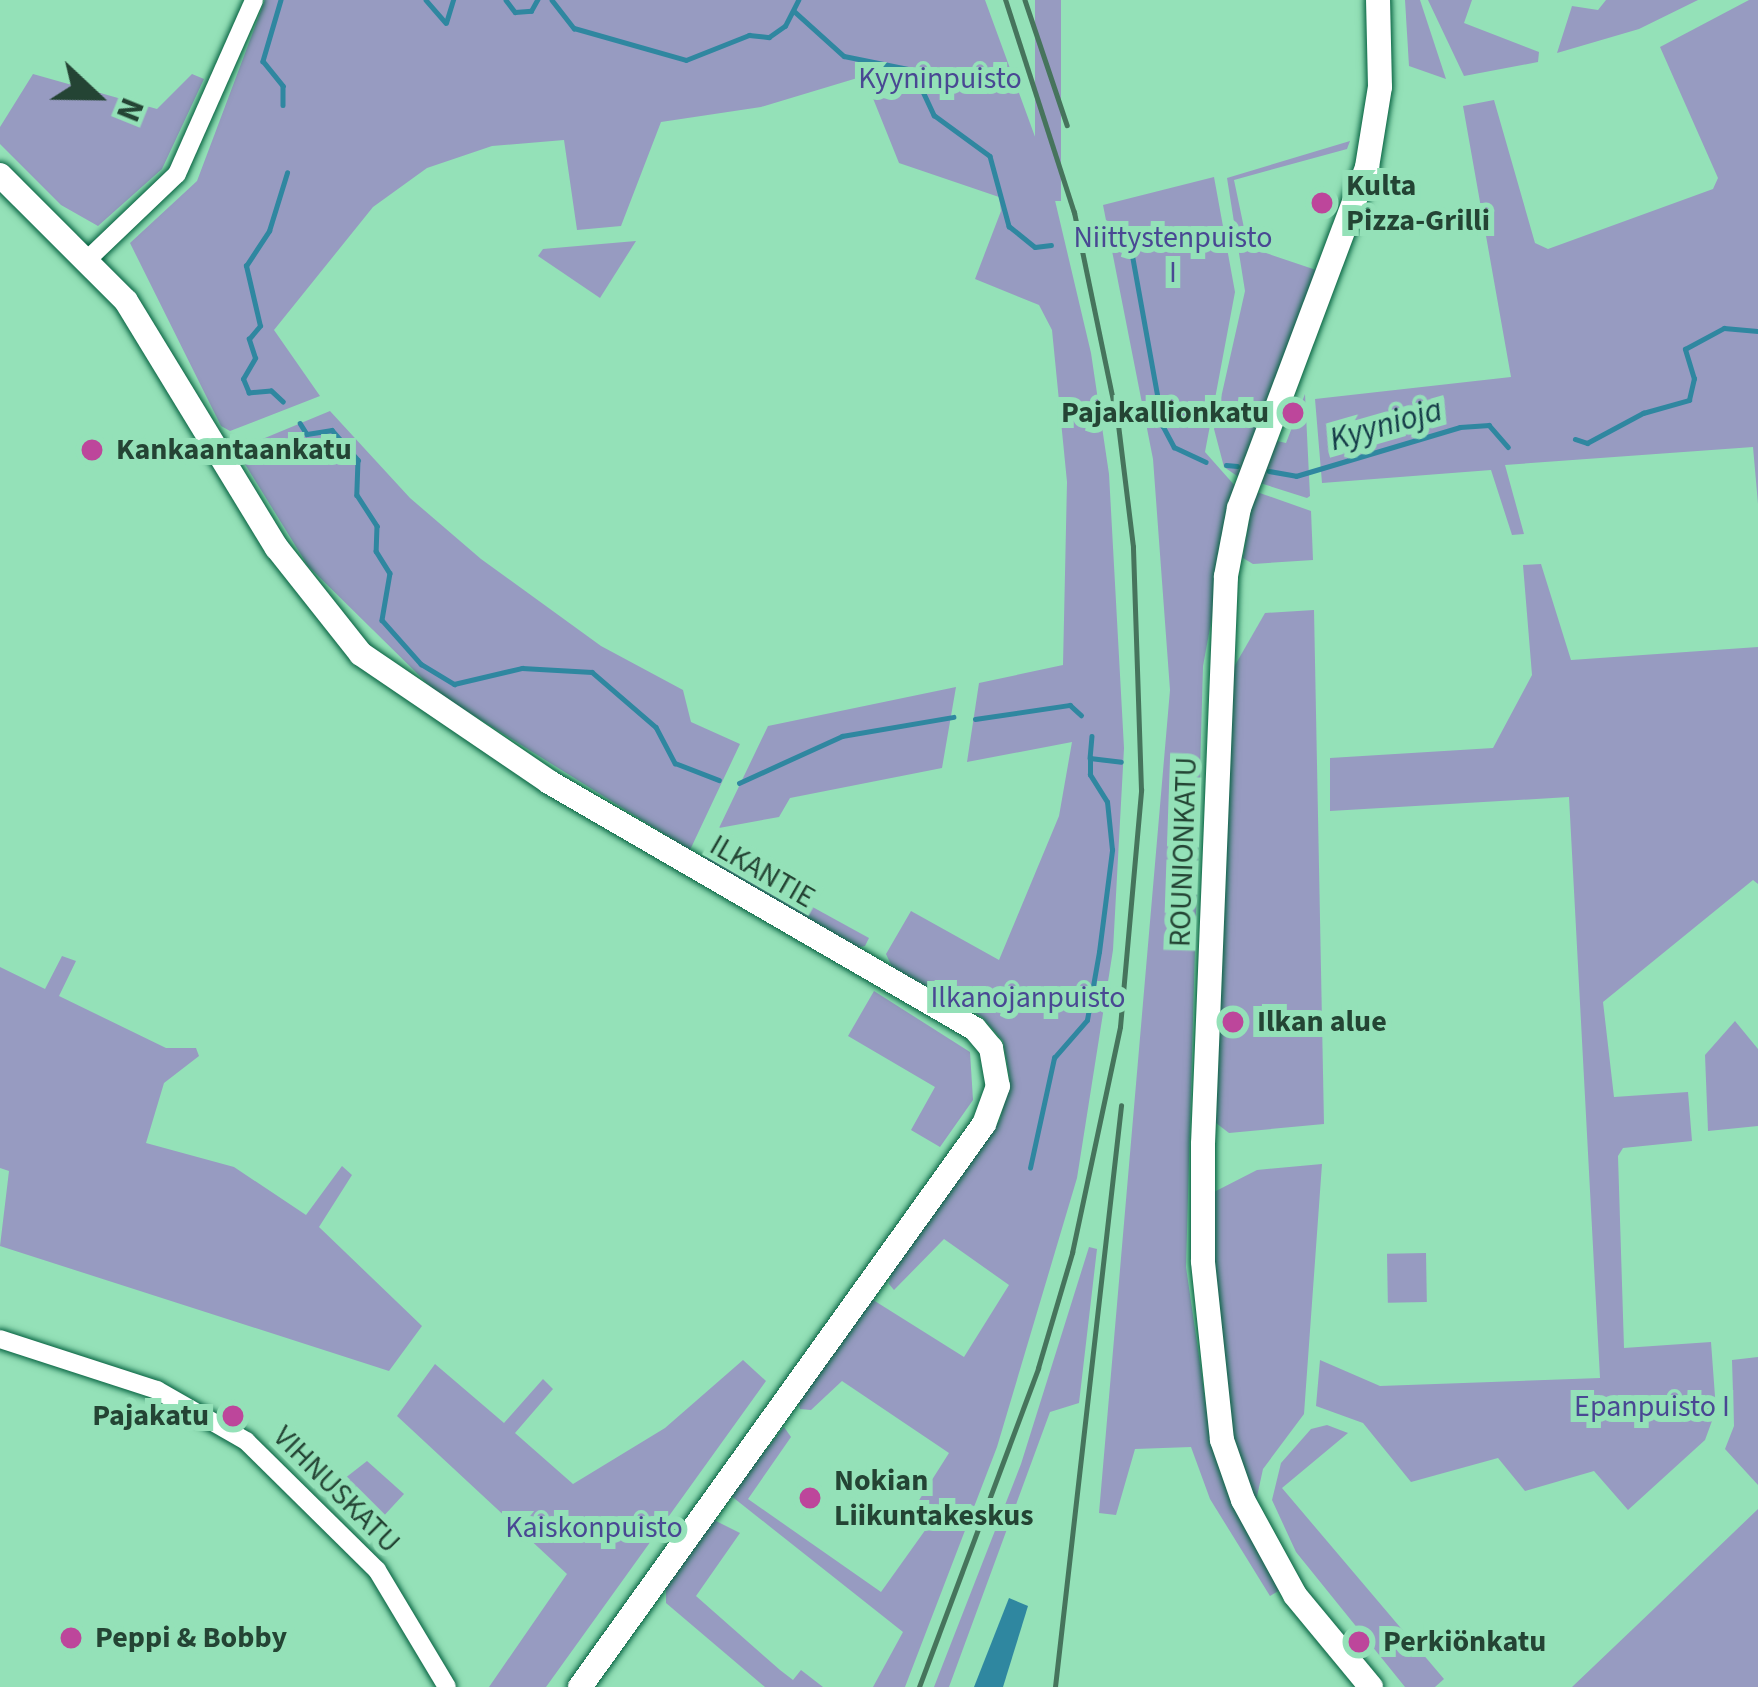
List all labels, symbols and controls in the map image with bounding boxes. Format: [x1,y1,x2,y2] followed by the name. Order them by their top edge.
[36,36,156,156] north arrow
[858,61,1022,97] park label: Kyyninpuisto
[104,91,156,129] text: N
[1346,168,1490,238] place label: Kulta Pizza-Grilli
[1309,190,1335,216] marker: Kulta Pizza-Grilli
[1073,220,1273,290] park label: Niittystenpuisto I
[1325,390,1447,460] water label: Kyynioja
[1061,395,1269,431] place label: Pajakallionkatu
[1280,400,1306,426] marker: Pajakallionkatu
[116,432,352,468] place label: Kankaantaankatu
[79,437,105,463] marker: Kankaantaankatu
[1163,756,1205,948] street label: ROUNIONKATU
[703,828,821,916] street label: ILKANTIE
[930,980,1126,1016] park label: Ilkanojanpuisto
[1257,1004,1387,1040] place label: Ilkan alue
[1220,1009,1246,1035] marker: Ilkan alue
[1574,1389,1730,1425] park label: Epanpuisto I
[92,1398,209,1434] place label: Pajakatu
[220,1403,246,1429] marker: Pajakatu
[265,1419,407,1561] street label: VIHNUSKATU
[834,1463,1034,1534] place label: Nokian Liikuntakeskus
[797,1485,823,1511] marker: Nokian Liikuntakeskus
[505,1510,683,1546] park label: Kaiskonpuisto
[95,1620,287,1656] place label: Peppi & Bobby
[1383,1624,1546,1660] place label: Perkiönkatu
[58,1625,84,1651] marker: Peppi & Bobby
[1346,1629,1372,1655] marker: Perkiönkatu

